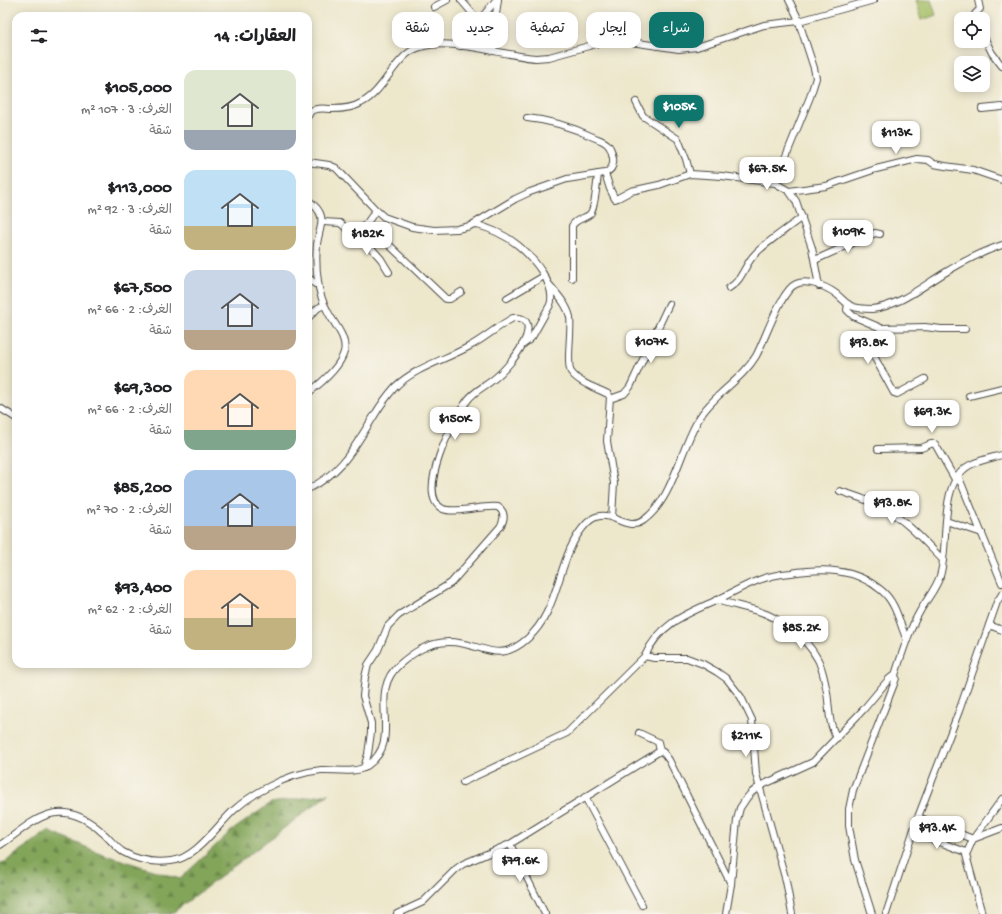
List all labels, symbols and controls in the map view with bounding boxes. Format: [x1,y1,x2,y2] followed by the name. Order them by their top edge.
[392,12,444,48] chip: شقة
[452,12,508,48] chip: جديد
[516,12,578,48] chip: تصفية
[586,12,641,48] chip: إيجار
[649,12,704,48] chip: شراء
[954,12,990,92] map controls
[954,12,990,48] button: locate
[28,25,50,47] icon: filters
[215,28,296,48] text: العقارات: 14
[954,56,990,92] button: layers
[105,79,172,99] text: $105,000
[216,86,264,134] icon: home
[651,95,707,129] pin: $105K
[663,100,695,115] text: $105K
[81,103,172,118] text: الغرف: 3 · 107 m²
[868,121,924,155] pin: $113K
[149,124,172,139] text: شقة
[881,126,911,141] text: $113K
[734,157,800,191] pin: $67.5K
[748,162,786,177] text: $67.5K
[108,179,172,199] text: $113,000
[216,186,264,234] icon: home
[87,203,172,218] text: الغرف: 3 · 92 m²
[820,220,876,254] pin: $109K
[339,222,395,256] pin: $182K
[149,224,172,239] text: شقة
[832,225,864,240] text: $109K
[351,227,383,242] text: $182K
[113,279,172,299] text: $67,500
[216,286,264,334] icon: home
[88,303,172,318] text: الغرف: 2 · 66 m²
[149,324,172,339] text: شقة
[623,330,679,364] pin: $107K
[835,331,901,365] pin: $93.8K
[635,335,667,350] text: $107K
[849,336,887,351] text: $93.8K
[114,379,172,399] text: $69,300
[216,386,264,434] icon: home
[899,400,965,434] pin: $69.3K
[88,403,172,418] text: الغرف: 2 · 66 m²
[914,405,950,420] text: $69.3K
[427,407,483,441] pin: $150K
[439,412,471,427] text: $150K
[149,424,172,439] text: شقة
[113,479,172,499] text: $85,200
[216,486,264,534] icon: home
[859,491,925,525] pin: $93.8K
[873,496,911,511] text: $93.8K
[87,503,172,518] text: الغرف: 2 · 70 m²
[149,524,172,539] text: شقة
[114,579,172,599] text: $93,400
[216,586,264,634] icon: home
[88,603,172,618] text: الغرف: 2 · 62 m²
[768,616,834,650] pin: $85.2K
[782,621,820,636] text: $85.2K
[149,624,172,639] text: شقة
[718,724,774,758] pin: $211K
[731,729,761,744] text: $211K
[904,816,970,850] pin: $93.4K
[919,821,955,836] text: $93.4K
[487,849,553,883] pin: $79.6K
[502,854,538,869] text: $79.6K

